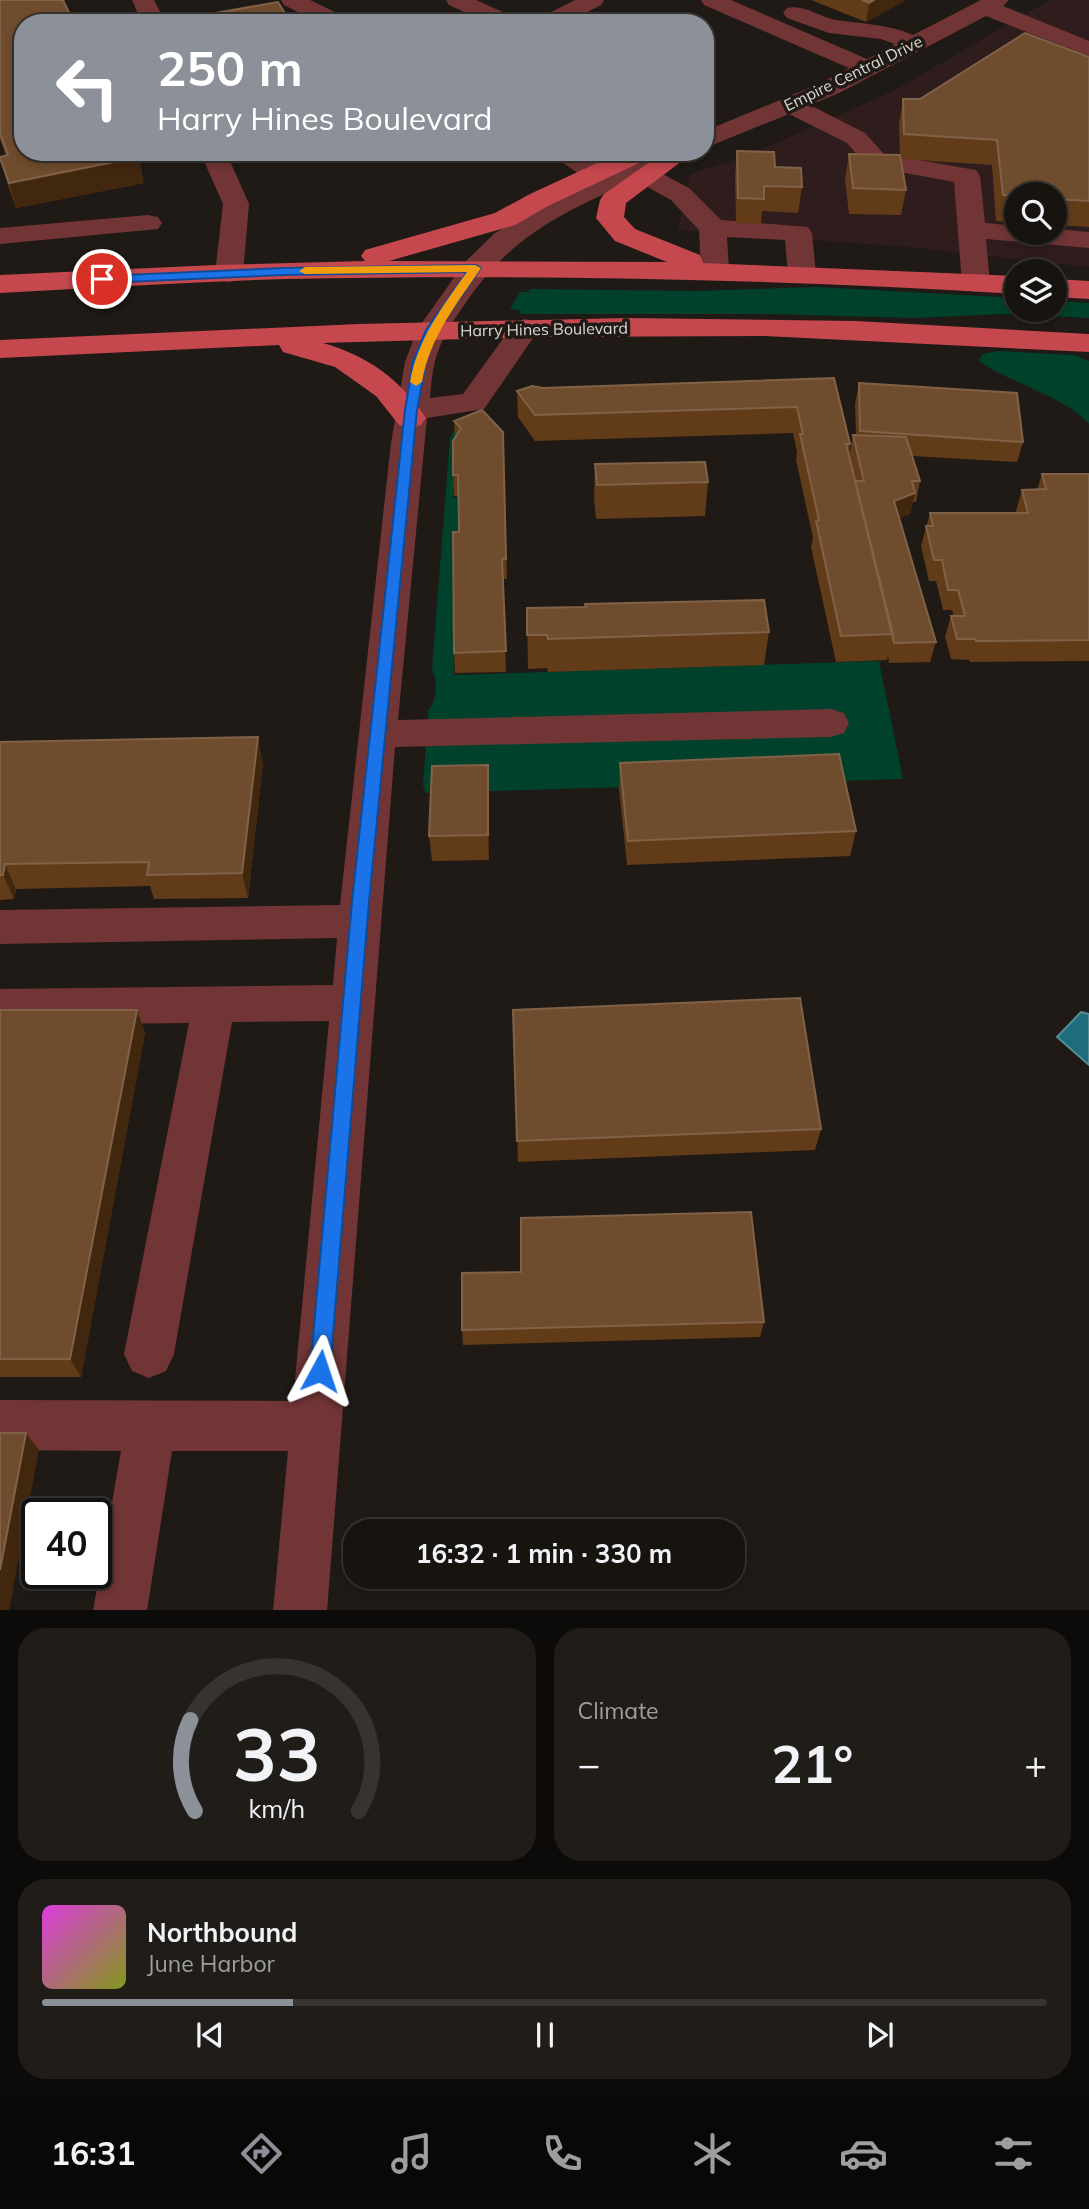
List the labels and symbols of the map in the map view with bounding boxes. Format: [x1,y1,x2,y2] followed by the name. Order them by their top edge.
[781,31,925,115] street label: Empire Central Drive
[72,249,132,309] pin
[460,318,628,340] street label: Harry Hines Boulevard
[283,1334,357,1408] position arrow
[21,1498,112,1589] speed limit sign: 40

